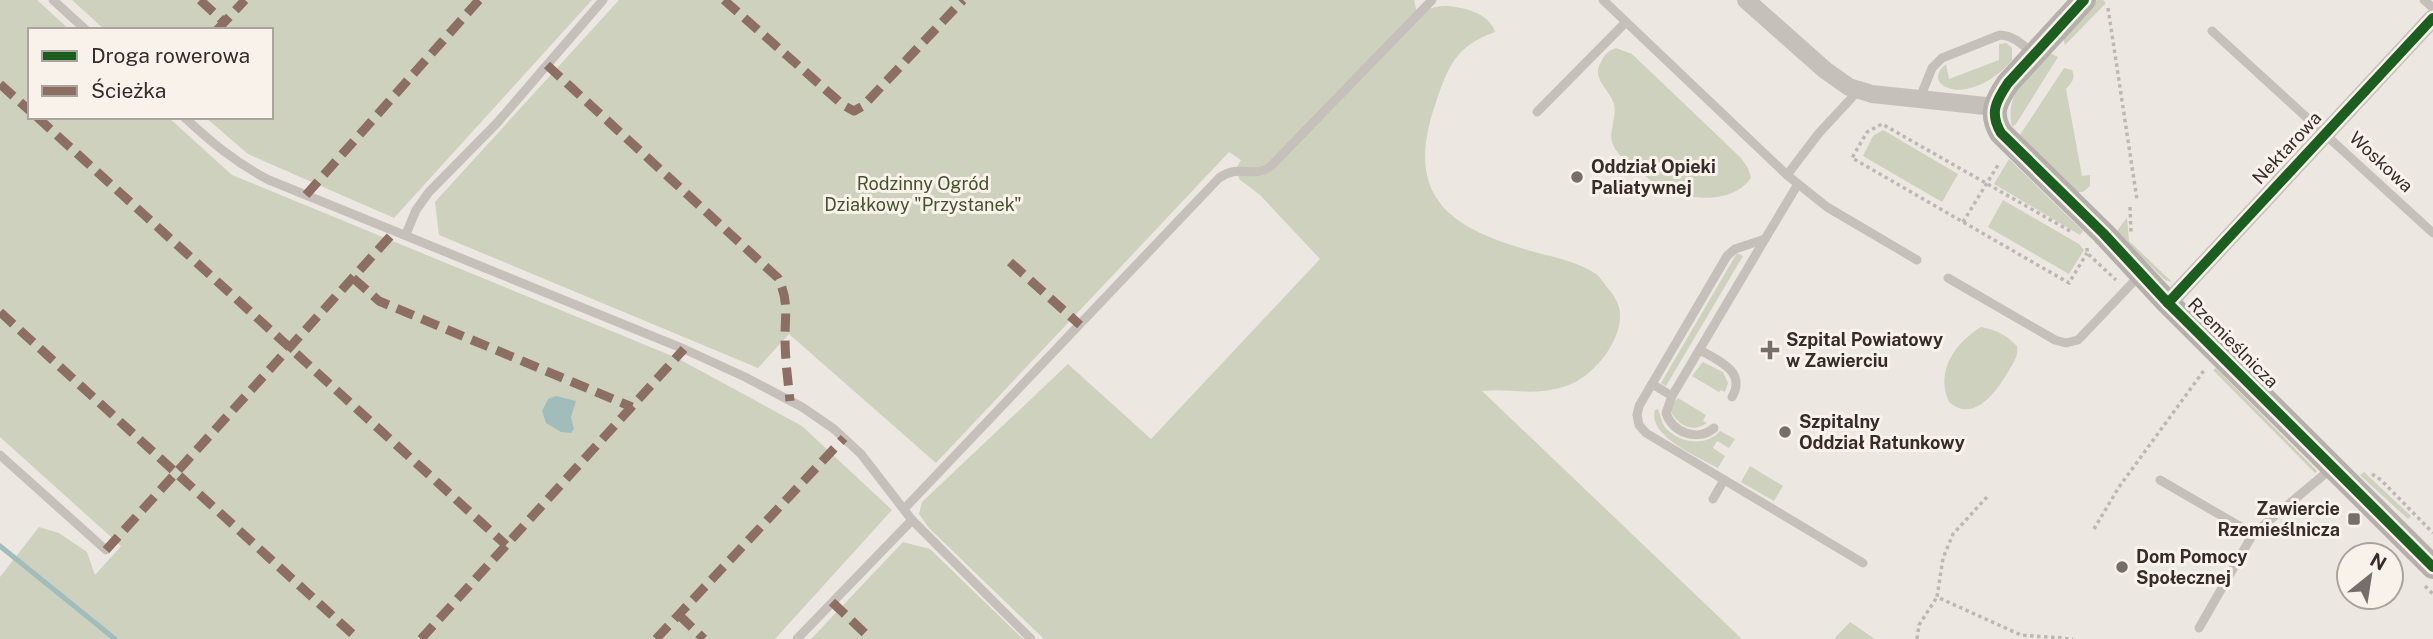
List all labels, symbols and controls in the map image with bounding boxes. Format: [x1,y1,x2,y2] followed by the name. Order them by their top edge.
[28,28,273,119] legend
[91,43,250,68] text: Droga rowerowa
[91,78,166,103] text: Ścieżka
[2248,107,2325,188] street label: Nektarowa
[2345,127,2417,196] street label: Woskowa
[1591,156,1716,198] place label: Oddział Opieki Paliatywnej
[1569,169,1585,185] marker: Oddział Opieki Paliatywnej
[824,173,1022,215] park label: Rodzinny Ogród Działkowy "Przystanek"
[2184,293,2283,392] street label: Rzemieślnicza
[1786,329,1943,371] place label: Szpital Powiatowy w Zawierciu
[1760,340,1780,360] marker: Szpital Powiatowy w Zawierciu
[1799,411,1965,453] place label: Szpitalny Oddział Ratunkowy
[1777,424,1793,440] marker: Szpitalny Oddział Ratunkowy
[2217,498,2340,540] place label: Zawiercie Rzemieślnicza
[2346,511,2362,527] marker: Zawiercie Rzemieślnicza
[2335,541,2405,611] north arrow
[2136,546,2248,588] place label: Dom Pomocy Społecznej
[2367,548,2390,575] text: N
[2114,559,2130,575] marker: Dom Pomocy Społecznej

